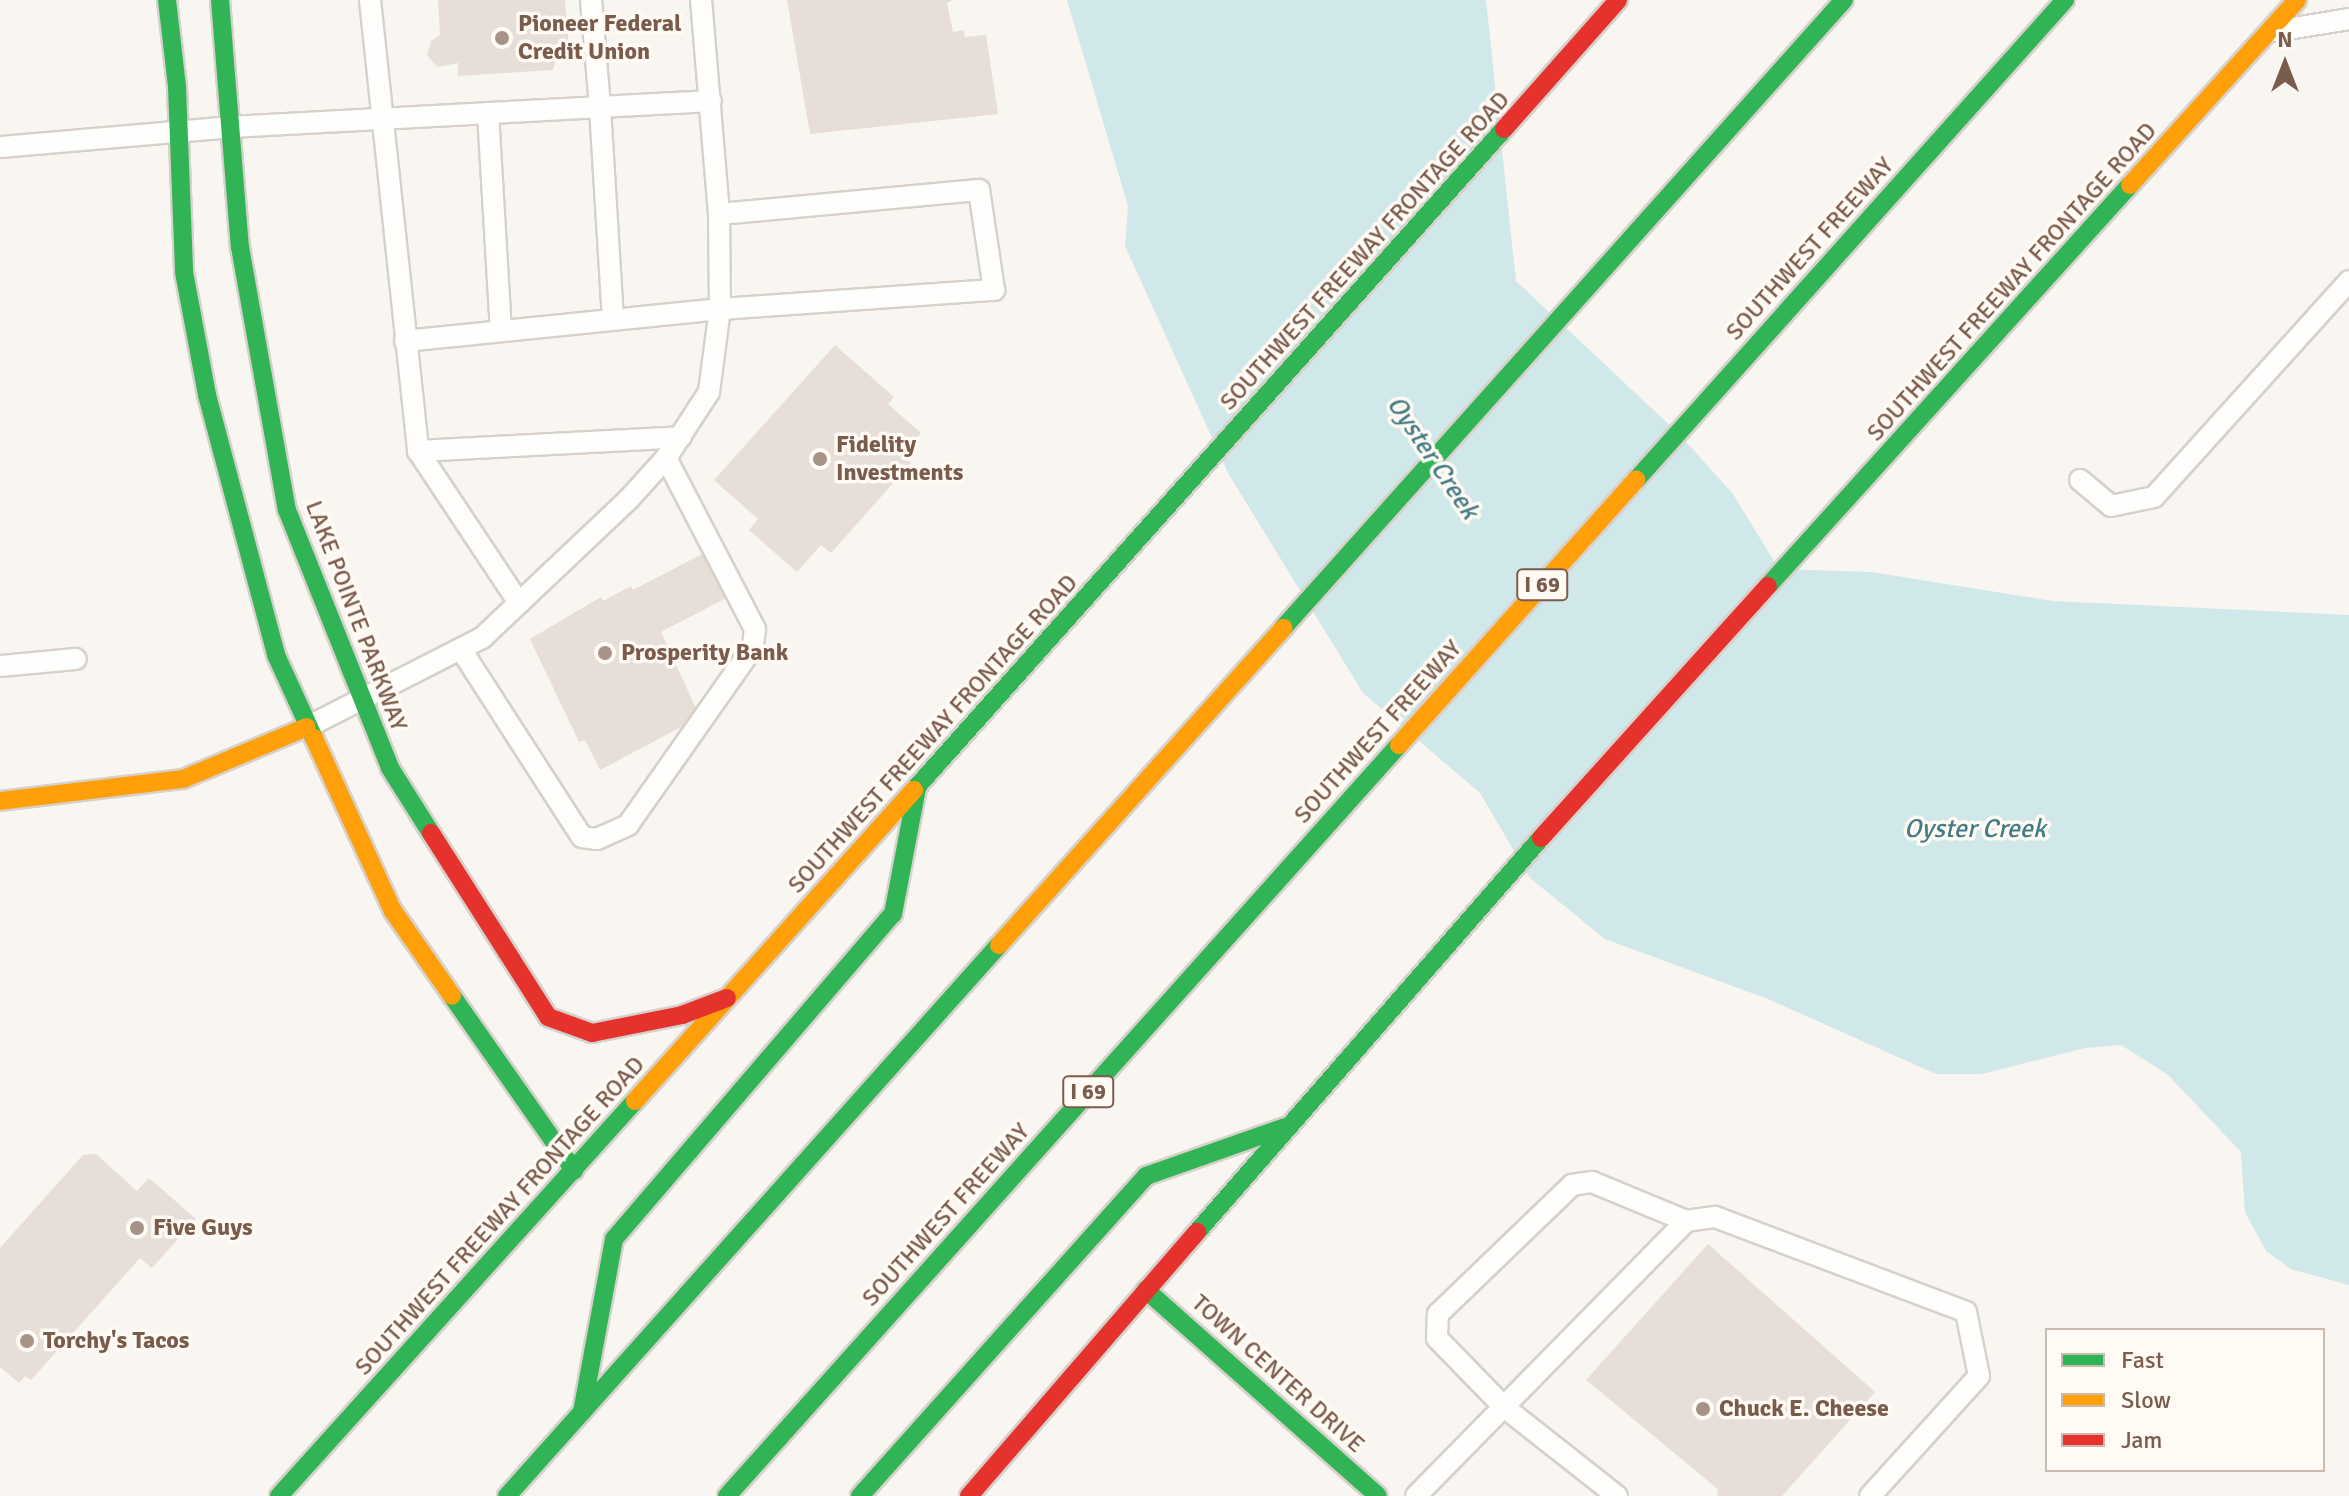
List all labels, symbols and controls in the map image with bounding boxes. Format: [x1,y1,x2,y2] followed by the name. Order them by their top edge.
[518,10,681,66] place label: Pioneer Federal Credit Union
[2245,24,2325,104] north arrow
[2277,26,2293,53] text: N
[493,29,511,47] marker: Pioneer Federal Credit Union
[1214,86,1516,416] street label: SOUTHWEST FREEWAY FRONTAGE ROAD
[1861,117,2163,447] street label: SOUTHWEST FREEWAY FRONTAGE ROAD
[1720,152,1900,346] street label: SOUTHWEST FREEWAY
[1379,391,1485,525] water label: Oyster Creek
[836,431,963,487] place label: Fidelity Investments
[811,450,829,468] marker: Fidelity Investments
[299,497,413,735] street label: LAKE POINTE PARKWAY
[1516,567,1568,603] road number: I 69
[782,569,1084,899] street label: SOUTHWEST FREEWAY FRONTAGE ROAD
[1288,635,1468,829] street label: SOUTHWEST FREEWAY
[621,639,788,667] place label: Prosperity Bank
[596,644,614,662] marker: Prosperity Bank
[1904,814,2046,846] water label: Oyster Creek
[349,1051,651,1381] street label: SOUTHWEST FREEWAY FRONTAGE ROAD
[1062,1074,1114,1110] road number: I 69
[856,1118,1036,1312] street label: SOUTHWEST FREEWAY
[153,1214,253,1242] place label: Five Guys
[128,1219,146,1237] marker: Five Guys
[1186,1289,1370,1459] street label: TOWN CENTER DRIVE
[43,1327,189,1355] place label: Torchy's Tacos
[2045,1328,2325,1472] legend
[18,1332,36,1350] marker: Torchy's Tacos
[2121,1345,2164,1375] text: Fast
[2121,1385,2171,1415] text: Slow
[1719,1395,1889,1423] place label: Chuck E. Cheese
[1694,1400,1712,1418] marker: Chuck E. Cheese
[2121,1425,2162,1455] text: Jam

